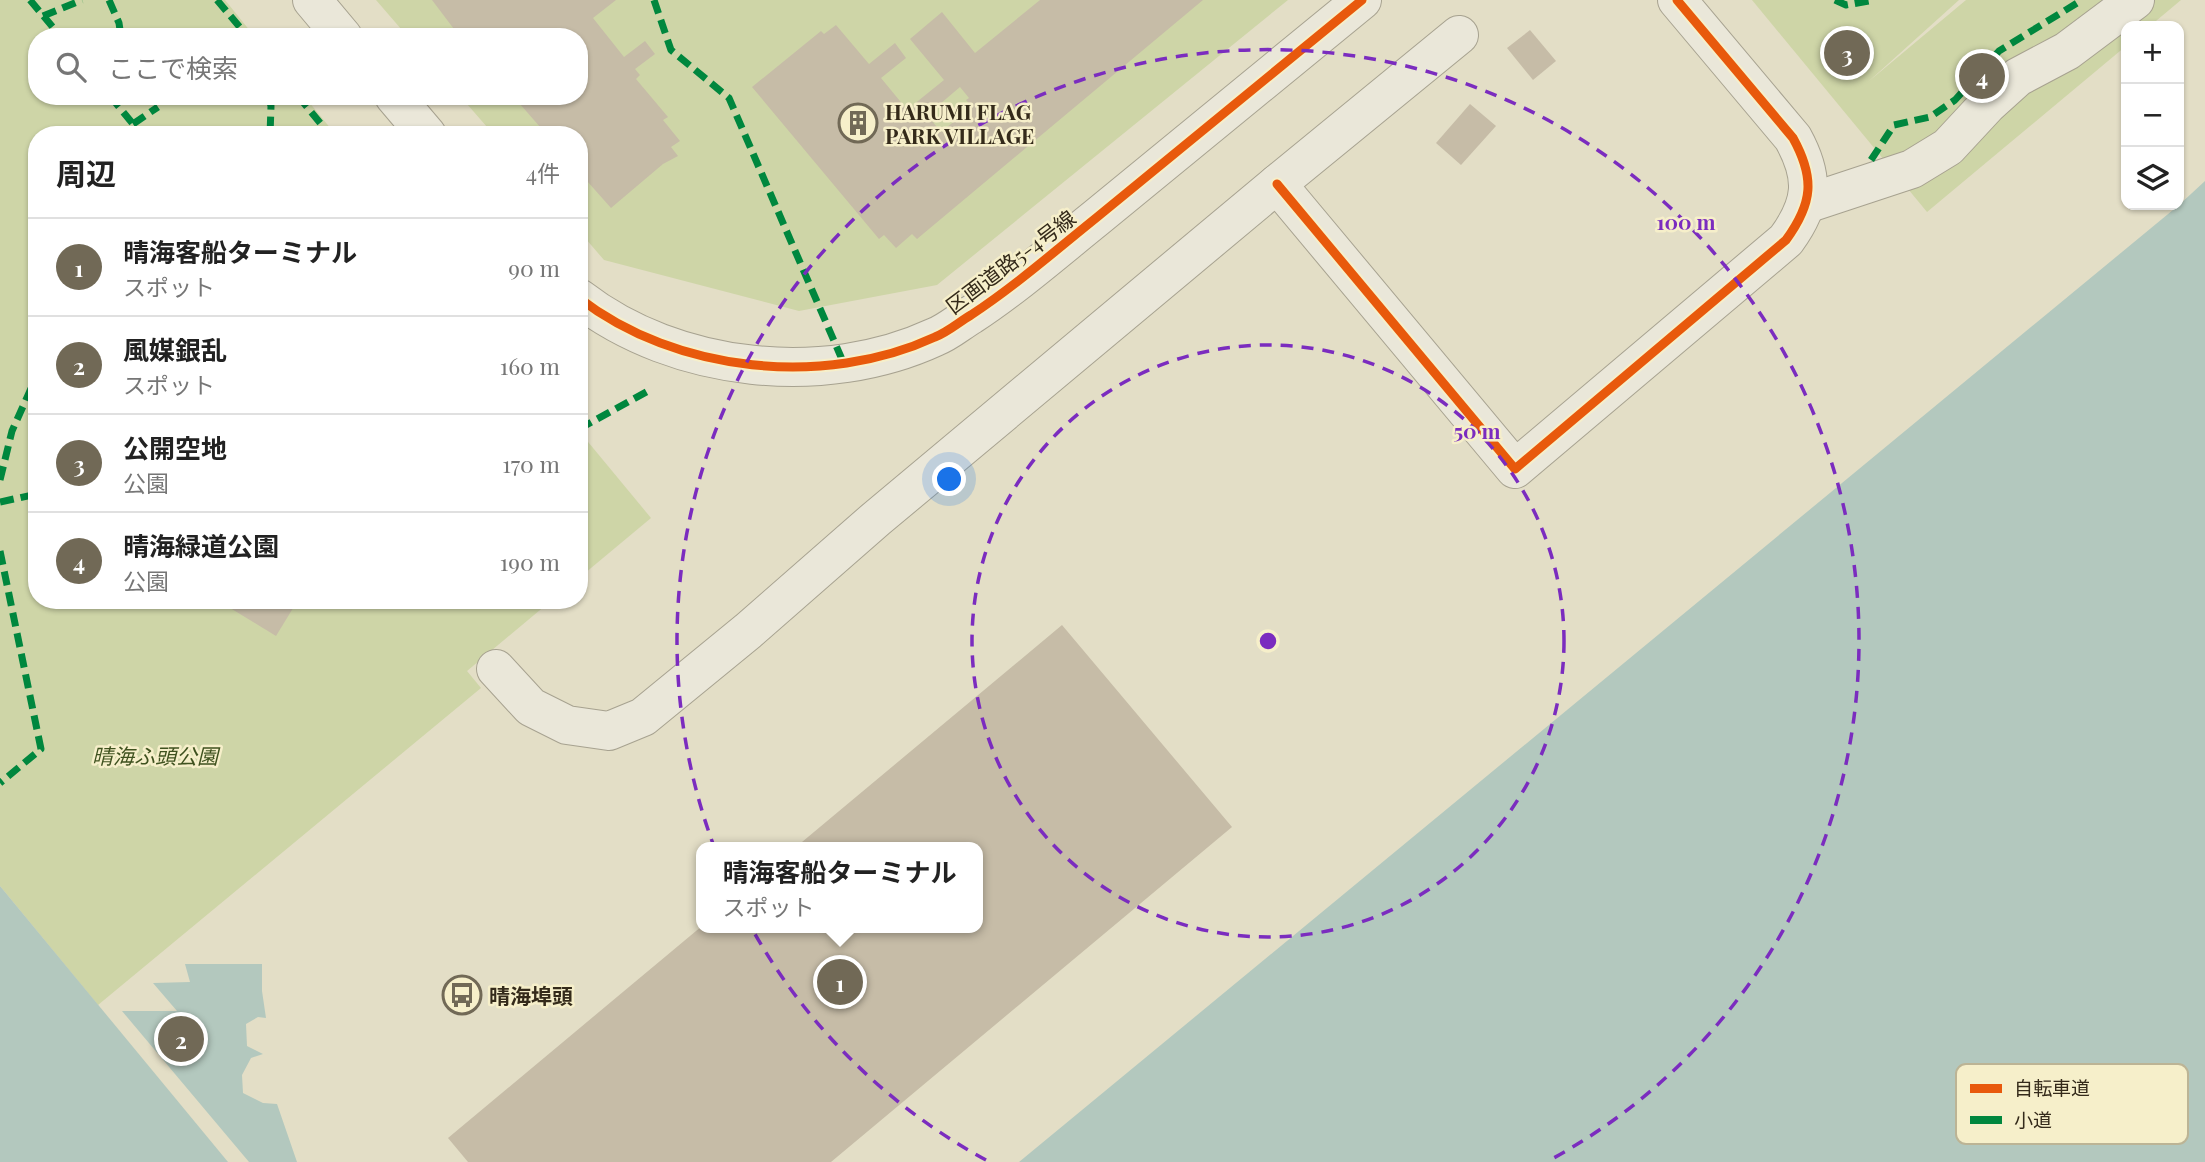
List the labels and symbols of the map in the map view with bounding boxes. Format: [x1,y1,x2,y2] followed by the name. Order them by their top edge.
[1824,27,1870,79] pin: 3
[1959,50,2005,102] pin: 4
[885,97,1034,149] place label: HARUMI FLAG PARK VILLAGE
[837,102,879,144] building icon: HARUMI FLAG PARK VILLAGE
[939,203,1081,319] street label: 区画道路5-4号線
[1656,207,1716,235] text: 100 m
[1453,416,1501,444] text: 50 m
[932,462,966,496] your location
[1256,629,1280,653] centre of rings
[92,741,221,769] park label: 晴海ふ頭公園
[817,956,863,1008] pin: 1
[441,974,483,1016] bus stop icon: 晴海埠頭
[489,981,573,1009] place label: 晴海埠頭
[158,1013,204,1065] pin: 2
[1956,1064,2188,1144] legend
[2014,1074,2090,1100] text: 自転車道
[2014,1106,2052,1132] text: 小道

